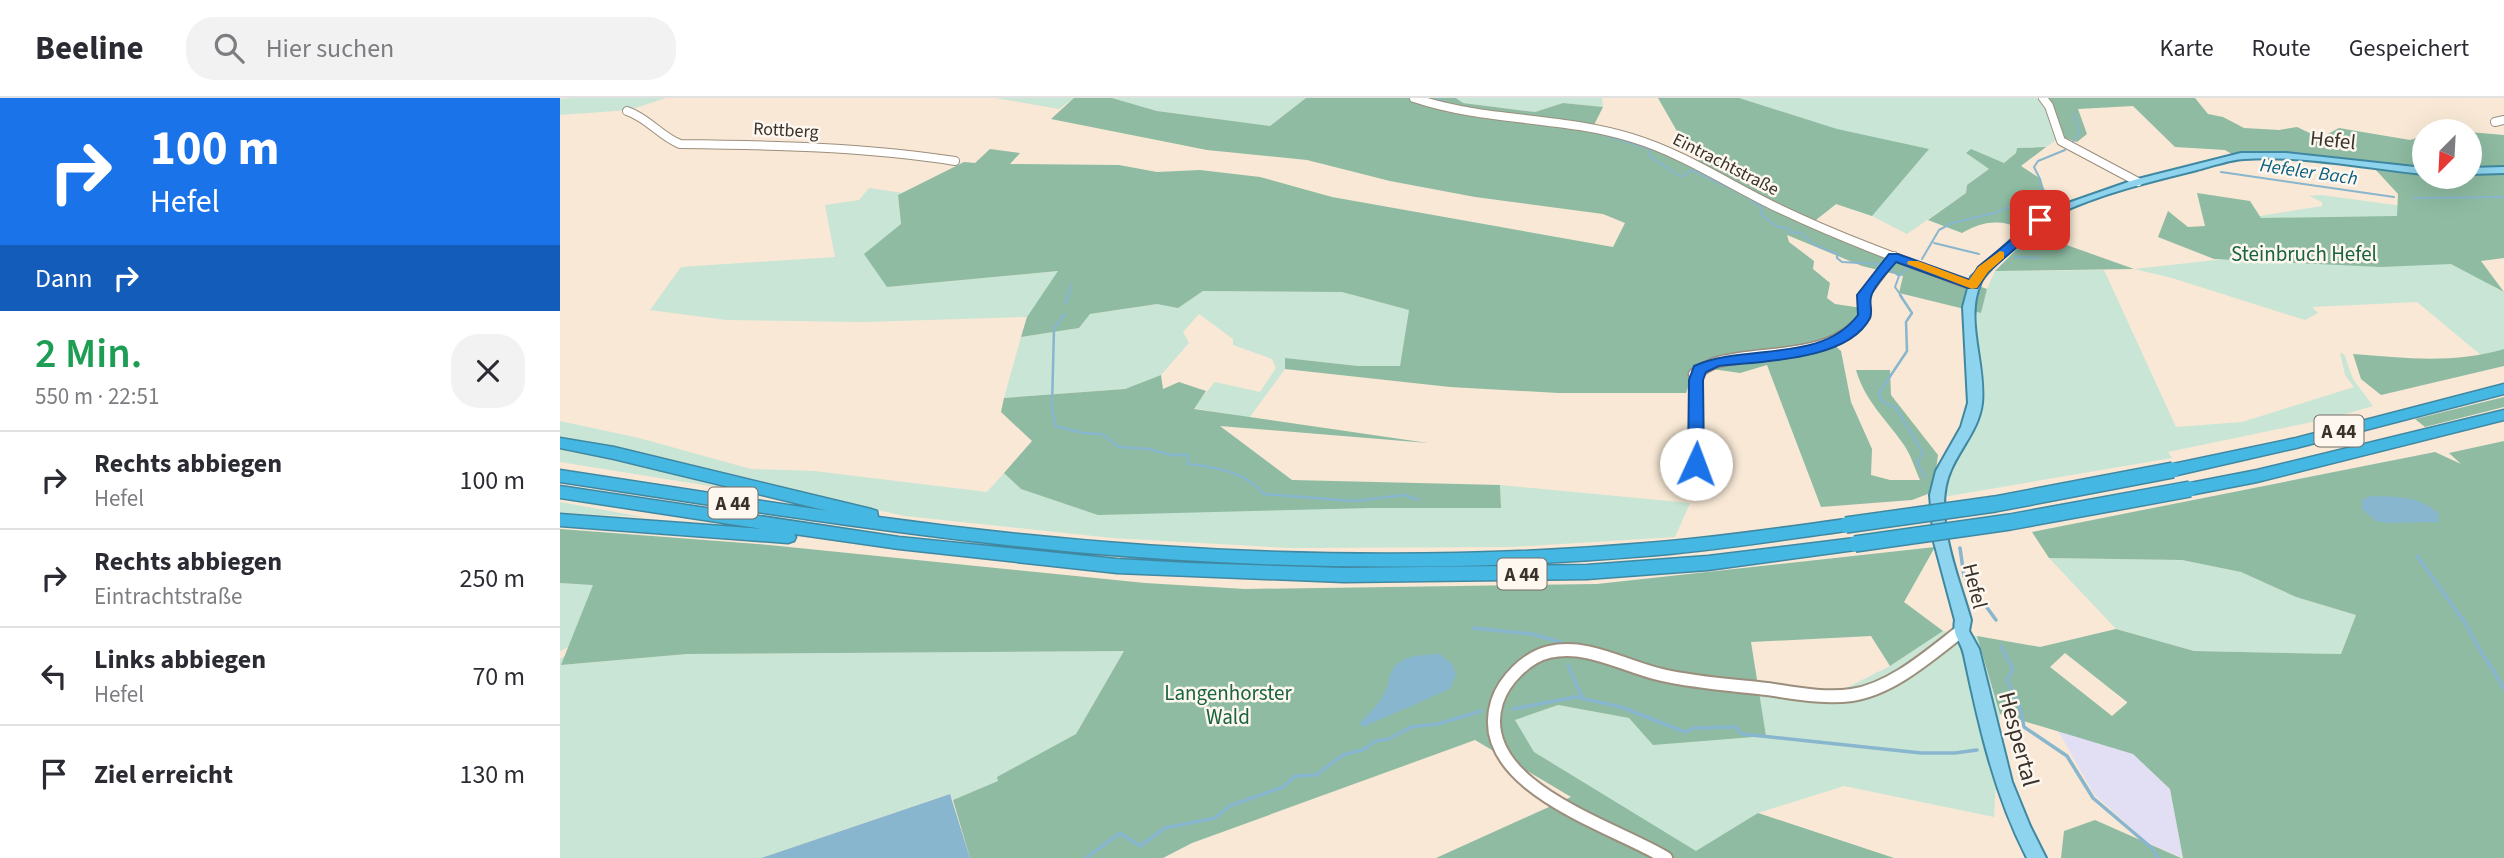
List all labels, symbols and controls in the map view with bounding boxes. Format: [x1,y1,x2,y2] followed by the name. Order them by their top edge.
[186,17,676,80] search box
[35,25,144,72] text: Beeline
[210,29,248,67] icon: search
[266,30,394,67] text: Hier suchen
[2160,31,2214,66] text: Karte
[2252,31,2311,66] text: Route
[2349,31,2469,66] text: Gespeichert
[150,114,279,184] text: 100 m
[753,116,819,145] street label: Rottberg
[2412,119,2482,189] north arrow
[2412,119,2482,189] map controls
[2309,123,2357,157] street label: Hefel
[35,126,126,217] icon: right
[1668,127,1783,202] street label: Eintrachtstraße
[2258,152,2359,193] water label: Hefeler Bach
[150,179,220,225] text: Hefel
[2010,190,2070,250] pin
[2021,201,2059,239] icon: arrive
[2231,239,2377,269] park label: Steinbruch Hefel
[107,259,145,297] icon: right
[35,260,93,297] text: Dann
[35,324,142,384] text: 2 Min.
[451,334,525,408] button: close
[35,380,159,413] text: 550 m · 22:51
[2314,416,2363,446] road number: A 44
[1659,427,1733,501] position arrow
[94,445,282,482] text: Rechts abbiegen
[35,461,73,499] icon: right
[459,462,525,499] text: 100 m
[94,482,144,515] text: Hefel
[708,488,758,518] road number: A 44
[94,543,282,580] text: Rechts abbiegen
[35,559,73,597] icon: right
[1497,559,1546,589] road number: A 44
[459,560,525,597] text: 250 m
[1955,560,1995,612] street label: Hefel
[94,580,242,613] text: Eintrachtstraße
[94,641,266,678] text: Links abbiegen
[35,657,73,695] icon: left
[472,658,525,695] text: 70 m
[94,678,144,711] text: Hefel
[1164,678,1292,732] park label: Langenhorster Wald
[1989,688,2048,790] street label: Hespertal
[35,755,73,793] icon: arrive
[94,756,233,793] text: Ziel erreicht
[459,756,525,793] text: 130 m

